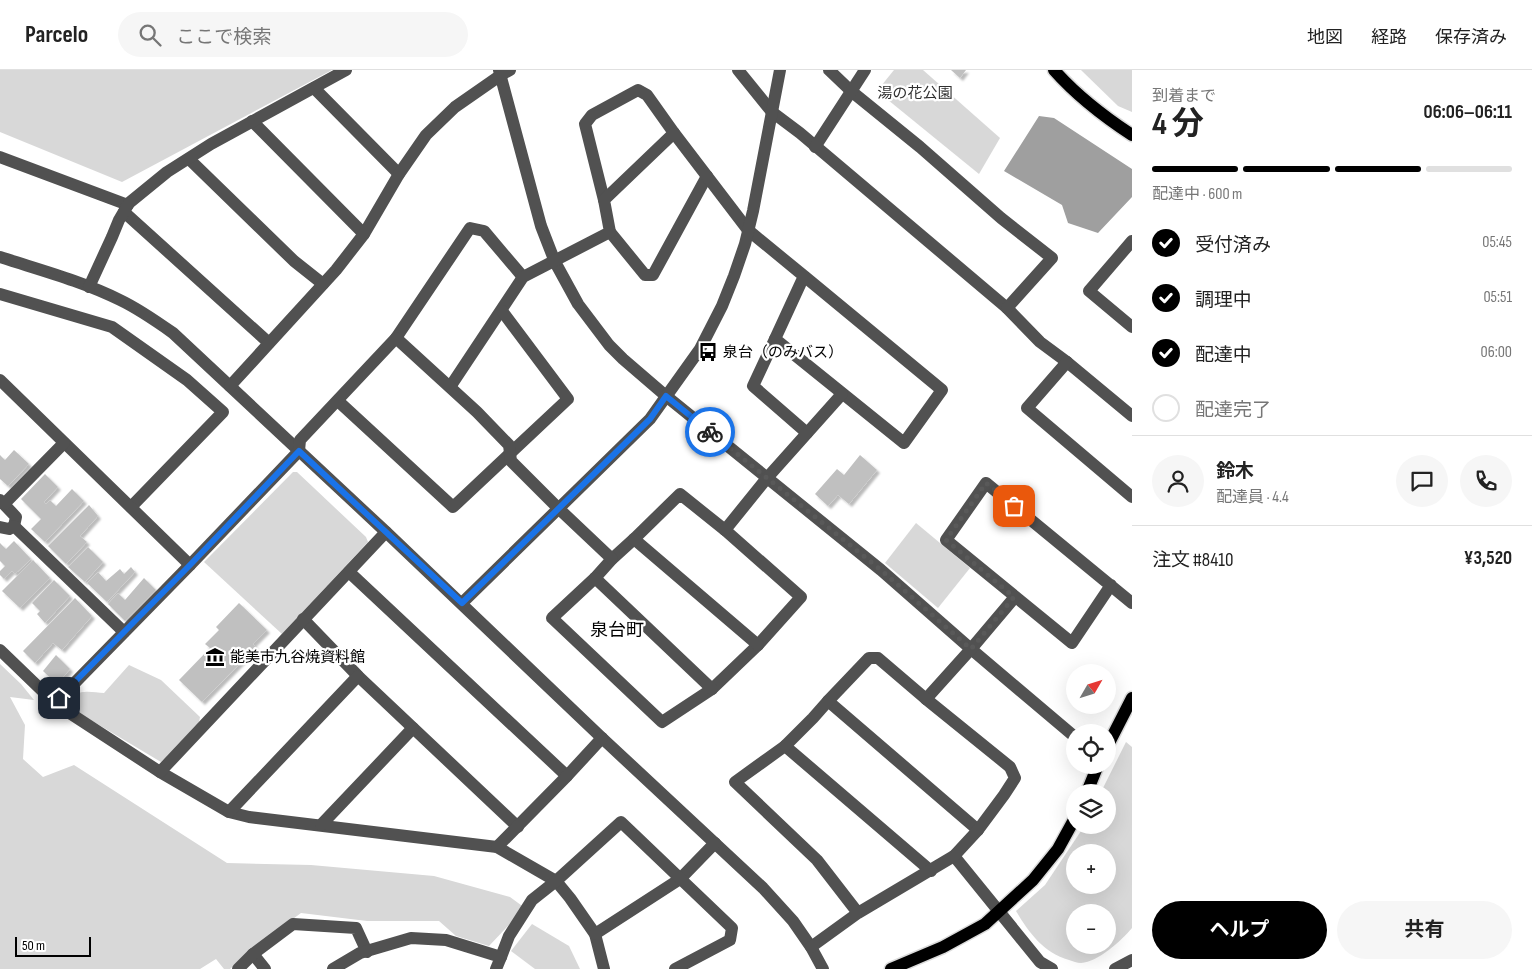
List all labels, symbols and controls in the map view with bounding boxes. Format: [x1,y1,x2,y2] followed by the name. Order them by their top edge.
[118,12,468,57] search box
[25,20,88,49] text: Parcelo
[136,21,164,49] icon: search
[176,26,271,49] text: ここで検索
[1307,27,1343,48] text: 地図
[1371,27,1407,48] text: 経路
[1435,27,1507,48] text: 保存済み
[877,84,953,103] park label: 湯の花公園
[1152,87,1216,106] text: 到着まで
[1424,101,1512,124] text: 06:06–06:11
[1152,105,1204,144] text: 4 分
[1152,185,1242,204] text: 配達中 · 600 m
[1152,229,1180,257] icon: check
[1482,233,1512,252] text: 05:45
[1195,234,1271,257] text: 受付済み
[1152,284,1180,312] icon: check
[1483,288,1512,307] text: 05:51
[1195,289,1252,312] text: 調理中
[1152,339,1180,367] icon: check
[697,341,719,363] bus stop icon: 泉台（のみバス）
[723,343,843,362] place label: 泉台（のみバス）
[1481,343,1512,362] text: 06:00
[1195,344,1252,367] text: 配達中
[1195,399,1271,422] text: 配達完了
[685,407,735,457] courier
[696,418,724,446] icon: bike
[1152,455,1204,507] button: person
[1396,455,1448,507] button: chat
[1460,455,1512,507] button: phone
[1216,460,1254,483] text: 鈴木
[993,485,1035,527] pin
[1216,488,1289,507] text: 配達員 · 4.4
[1000,492,1028,520] icon: bag
[1464,547,1512,570] text: ¥3,520
[1152,549,1234,572] text: 注文 #8410
[590,620,644,641] district label: 泉台町
[204,646,226,668] museum icon: 能美市九谷焼資料館
[230,648,365,667] place label: 能美市九谷焼資料館
[1066,664,1116,714] north arrow
[1066,664,1116,954] map controls
[38,677,80,719] pin
[45,684,73,712] icon: home
[1066,724,1116,774] button: locate
[1066,784,1116,834] button: layers
[1066,844,1116,894] button: +
[1152,901,1327,959] button: ヘルプ
[1337,901,1512,959] button: 共有
[1066,904,1116,954] button: −
[15,934,91,957] scale bar
[22,937,45,954] text: 50 m

